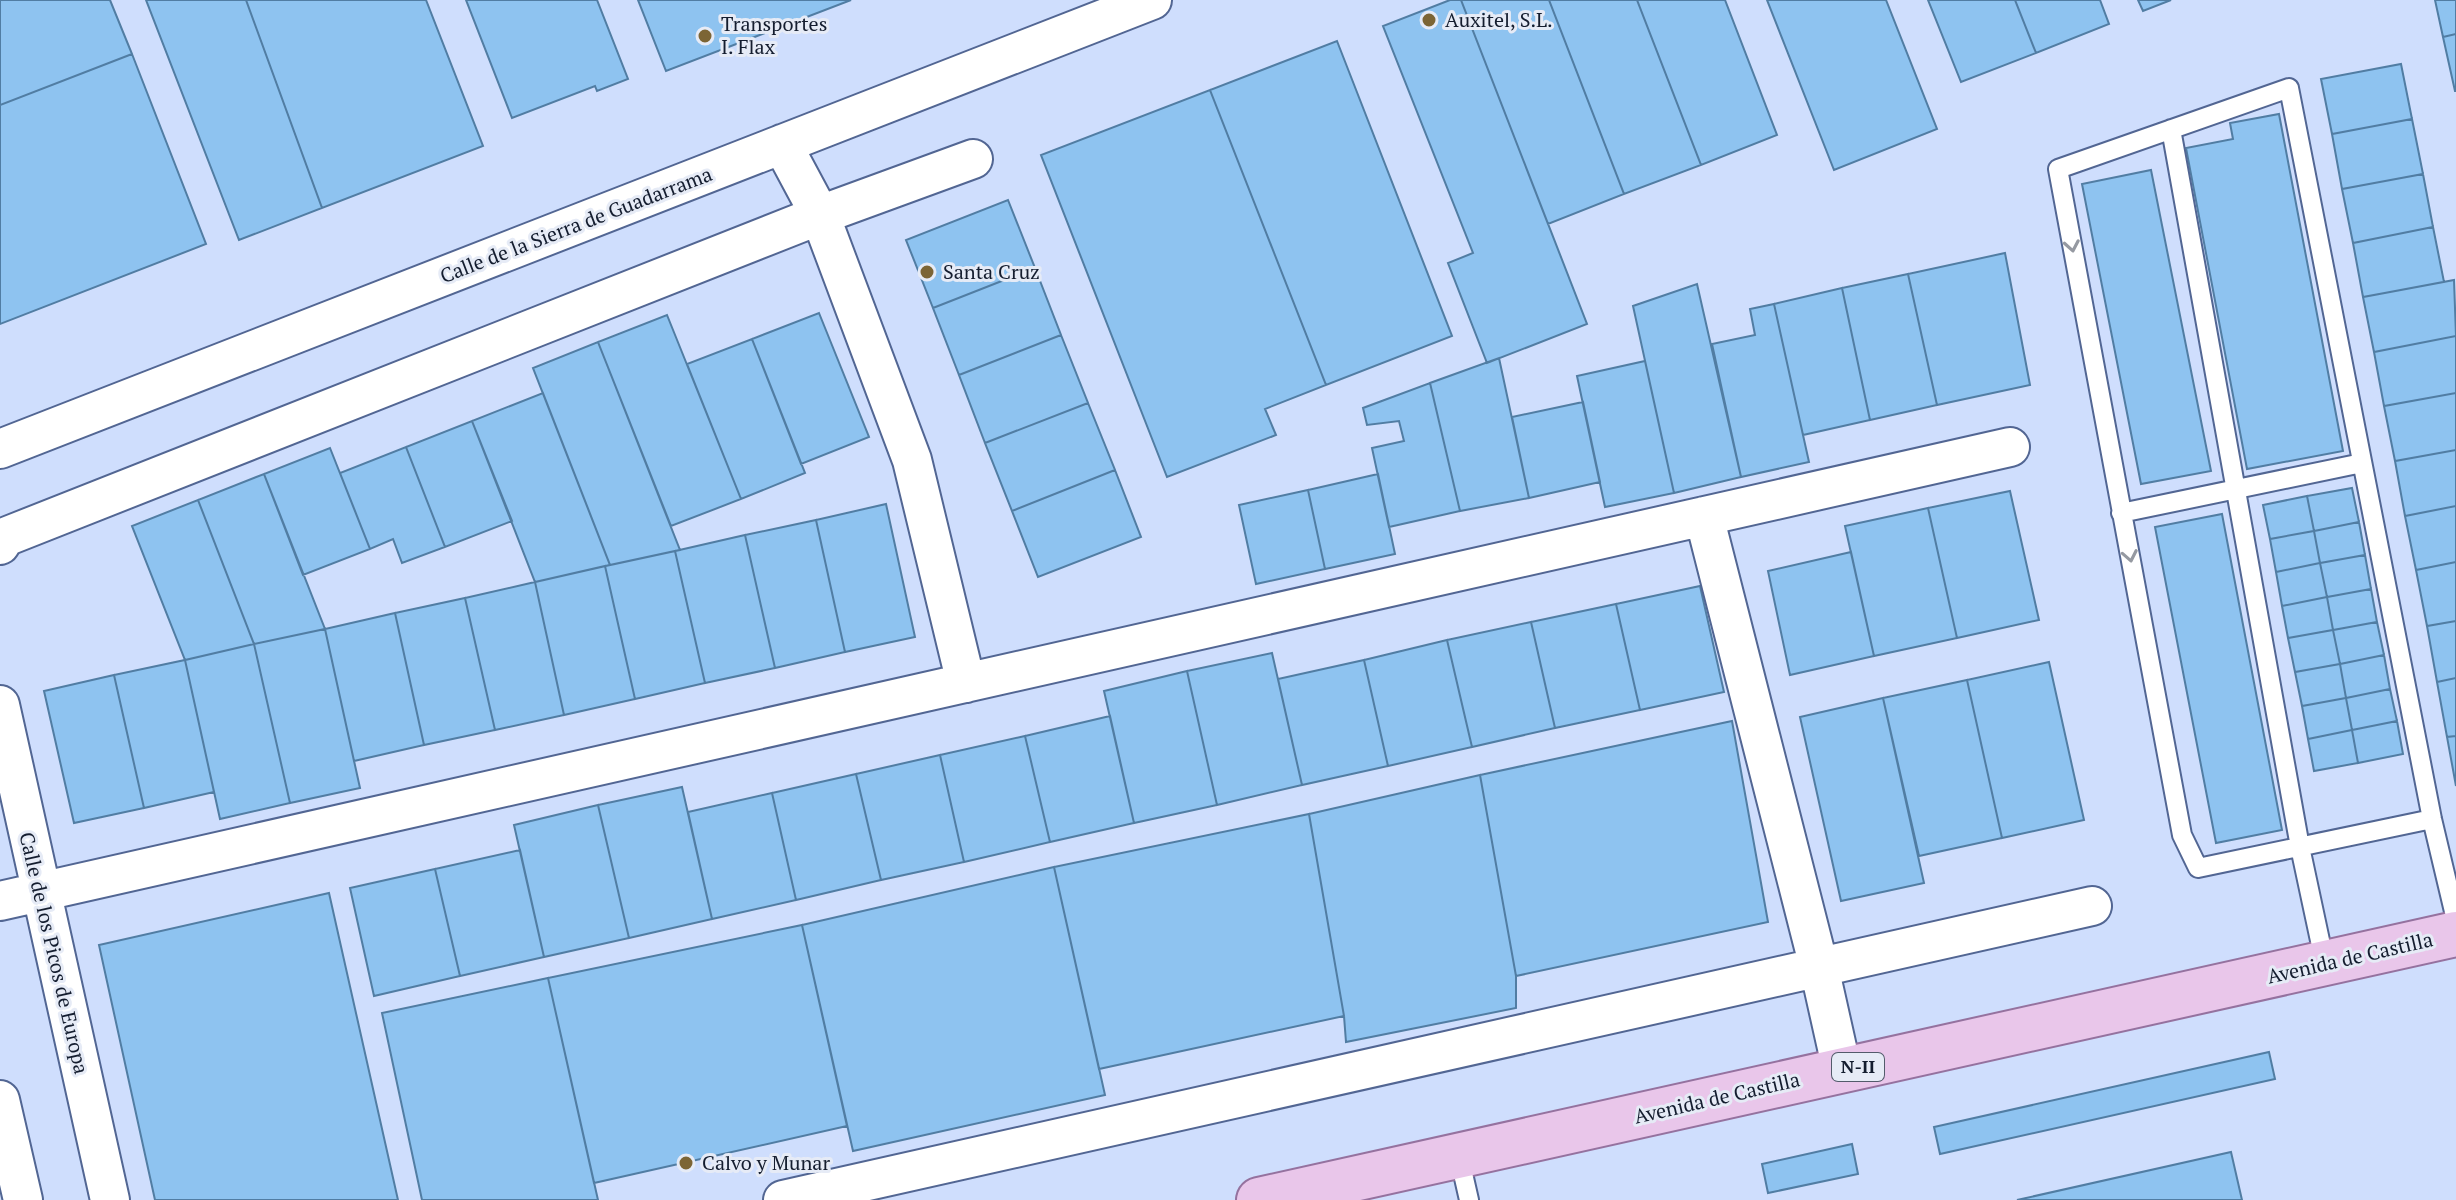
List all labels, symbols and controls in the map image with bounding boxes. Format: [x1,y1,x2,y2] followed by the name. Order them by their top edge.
[1445,6,1553,33] place label: Auxitel, S.L.
[721,10,827,60] place label: Transportes I. Flax
[1420,11,1438,29] marker: Auxitel, S.L.
[696,27,714,45] marker: Transportes I. Flax
[436,160,716,289] street label: Calle de la Sierra de Guadarrama
[2062,239,2079,252] one-way arrow
[943,258,1040,285] place label: Santa Cruz
[918,263,936,281] marker: Santa Cruz
[2120,550,2137,563] one-way arrow
[14,829,95,1076] street label: Calle de los Picos de Europa
[2264,925,2435,990] street label: Avenida de Castilla
[1832,1053,1884,1081] road number: N-II
[1631,1065,1802,1130] street label: Avenida de Castilla
[702,1149,830,1176] place label: Calvo y Munar
[677,1154,695,1172] marker: Calvo y Munar

